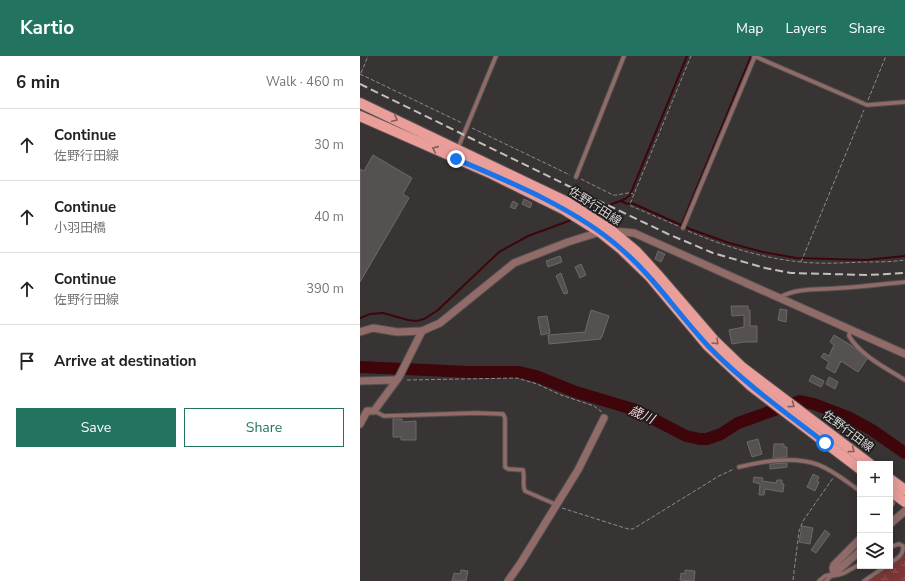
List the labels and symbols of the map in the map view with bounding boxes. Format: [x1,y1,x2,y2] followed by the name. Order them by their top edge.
[391,114,399,122] one-way arrow
[431,146,439,154] one-way arrow
[447,150,465,168] route end
[565,183,625,229] street label: 佐野行田線
[711,337,718,345] one-way arrow
[788,400,795,407] one-way arrow
[626,401,659,429] water label: 歳川
[819,407,877,455] street label: 佐野行田線
[816,434,834,452] route start
[847,445,854,452] one-way arrow

